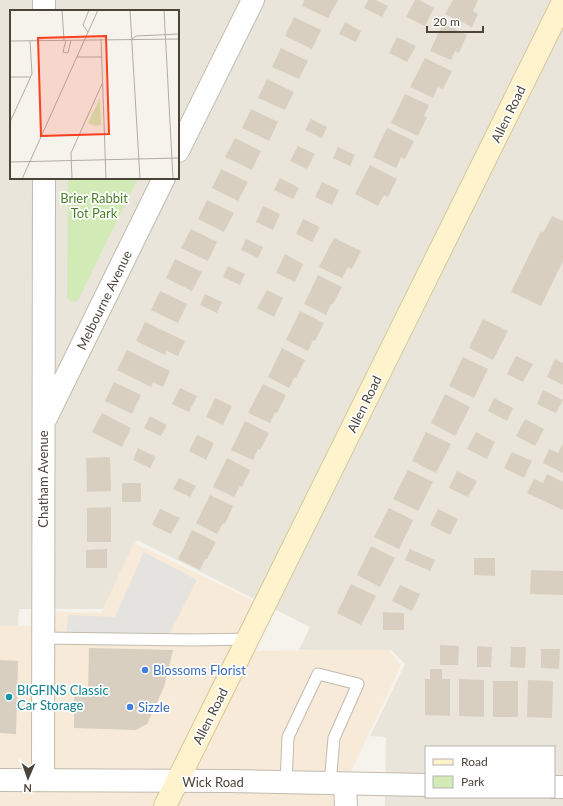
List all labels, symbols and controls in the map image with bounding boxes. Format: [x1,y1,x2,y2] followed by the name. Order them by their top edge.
[427,8,483,34] scale bar
[10,10,179,179] inset map
[433,14,460,29] text: 20 m
[487,83,529,145] street label: Allen Road
[60,190,128,221] park label: Brier Rabbit Tot Park
[73,248,135,352] street label: Melbourne Avenue
[343,373,385,435] street label: Allen Road
[35,430,51,528] street label: Chatham Avenue
[153,662,246,678] place label: Blossoms Florist
[140,665,150,675] marker: Blossoms Florist
[17,682,109,713] place label: BIGFINS Classic Car Storage
[189,685,231,747] street label: Allen Road
[4,692,14,702] marker: BIGFINS Classic Car Storage
[138,699,170,715] place label: Sizzle
[125,702,135,712] marker: Sizzle
[425,746,555,798] legend
[461,754,488,769] text: Road
[8,758,48,798] north arrow
[182,774,244,790] street label: Wick Road
[461,774,485,789] text: Park
[23,782,32,795] text: N

